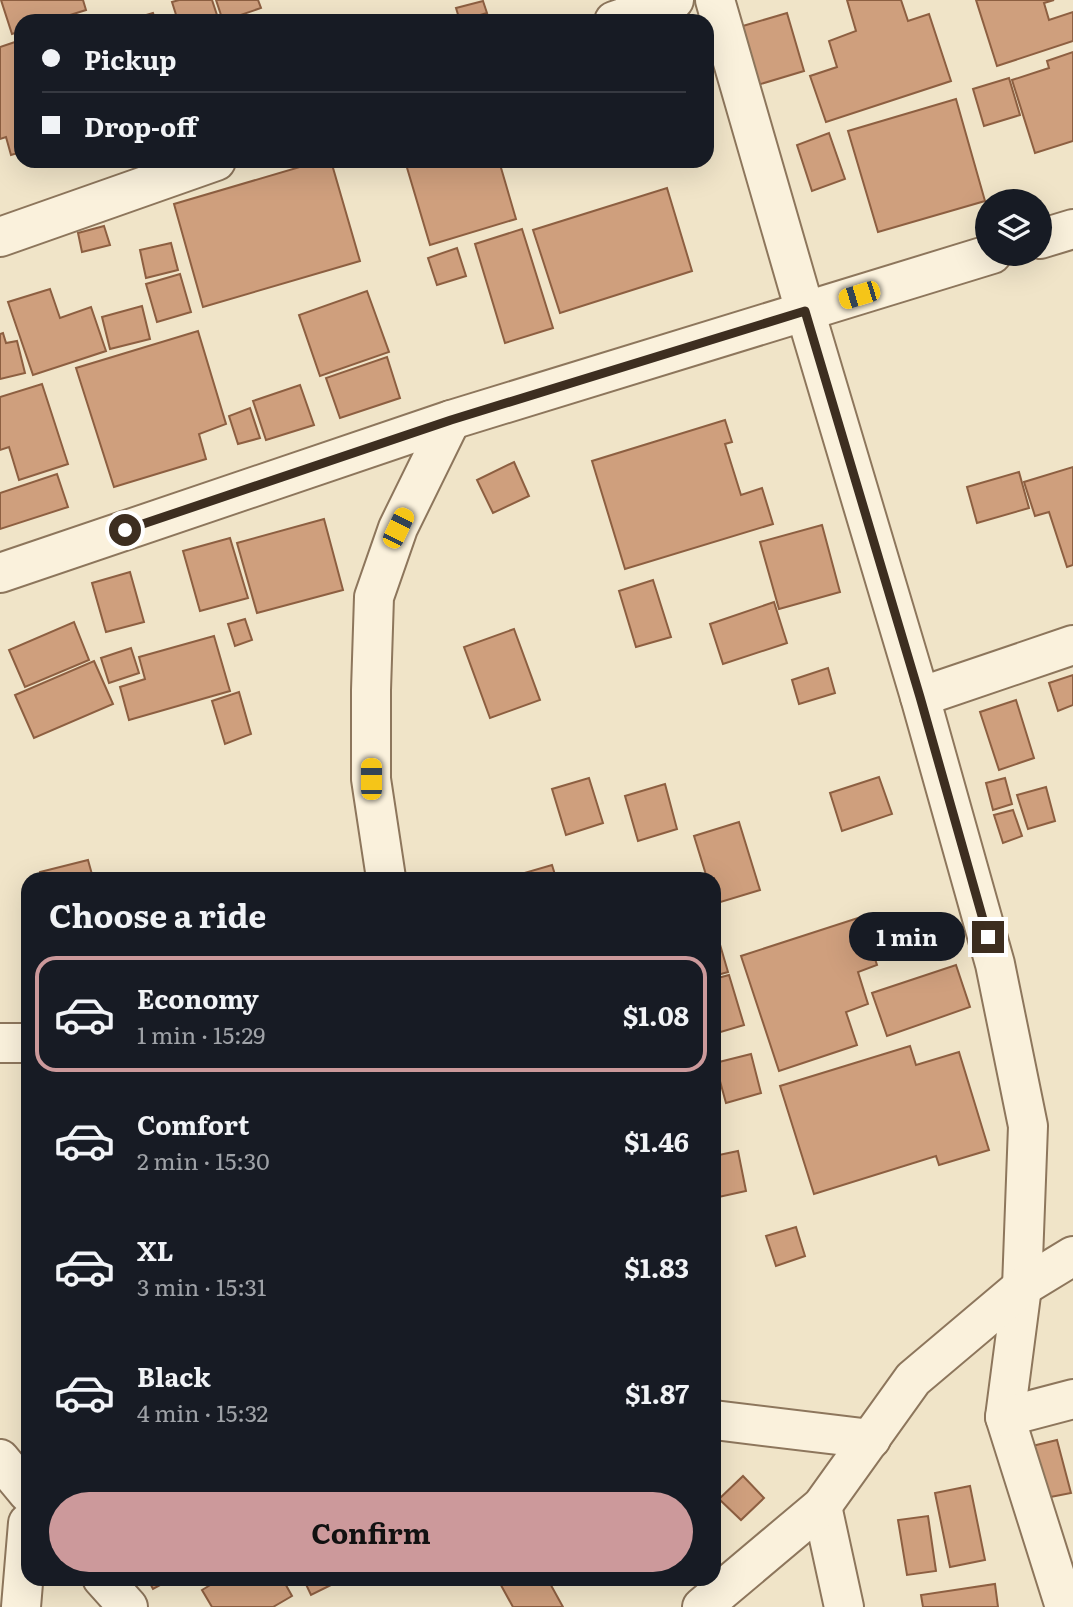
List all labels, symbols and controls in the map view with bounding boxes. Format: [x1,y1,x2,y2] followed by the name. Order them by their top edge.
[84,39,176,78] text: Pickup
[84,106,197,145] text: Drop-off
[975,189,1052,266] map controls
[975,189,1052,266] button: layers
[836,279,883,311] car
[380,505,417,551] car
[109,514,141,546] route start
[361,758,382,800] car
[49,890,266,938] text: Choose a ride
[848,912,964,962] callout: 1 min
[876,919,938,953] text: 1 min
[972,921,1004,953] route end
[137,978,259,1017] text: Economy
[53,983,116,1046] icon: car
[623,995,689,1034] text: $1.08
[137,1017,265,1051] text: 1 min · 15:29
[137,1104,249,1143] text: Comfort
[53,1109,116,1172] icon: car
[624,1121,689,1160] text: $1.46
[137,1143,270,1177] text: 2 min · 15:30
[137,1230,174,1269] text: XL
[53,1235,116,1298] icon: car
[625,1247,689,1286] text: $1.83
[137,1269,266,1303] text: 3 min · 15:31
[137,1356,211,1395] text: Black
[53,1361,116,1424] icon: car
[625,1373,689,1412] text: $1.87
[137,1395,268,1429] text: 4 min · 15:32
[49,1492,693,1572] button: Confirm

